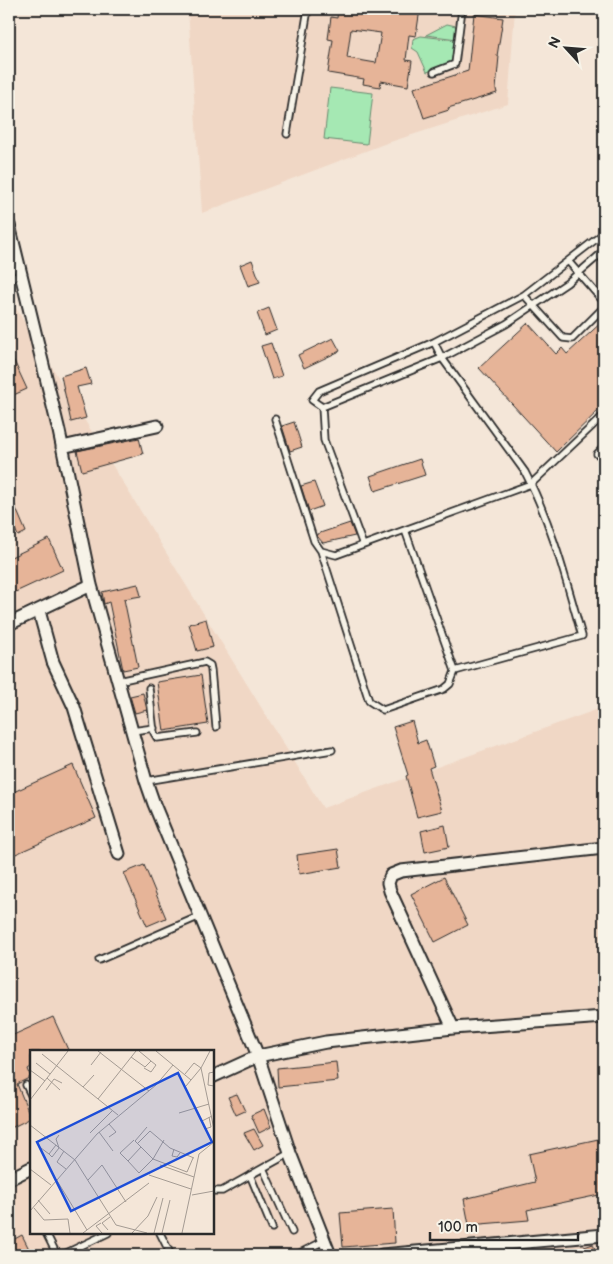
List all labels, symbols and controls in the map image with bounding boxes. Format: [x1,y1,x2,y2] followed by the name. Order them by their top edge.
[540,22,590,72] north arrow
[545,34,565,51] text: N
[30,1050,214,1234] inset map
[430,1209,578,1241] scale bar
[438,1218,478,1237] text: 100 m

